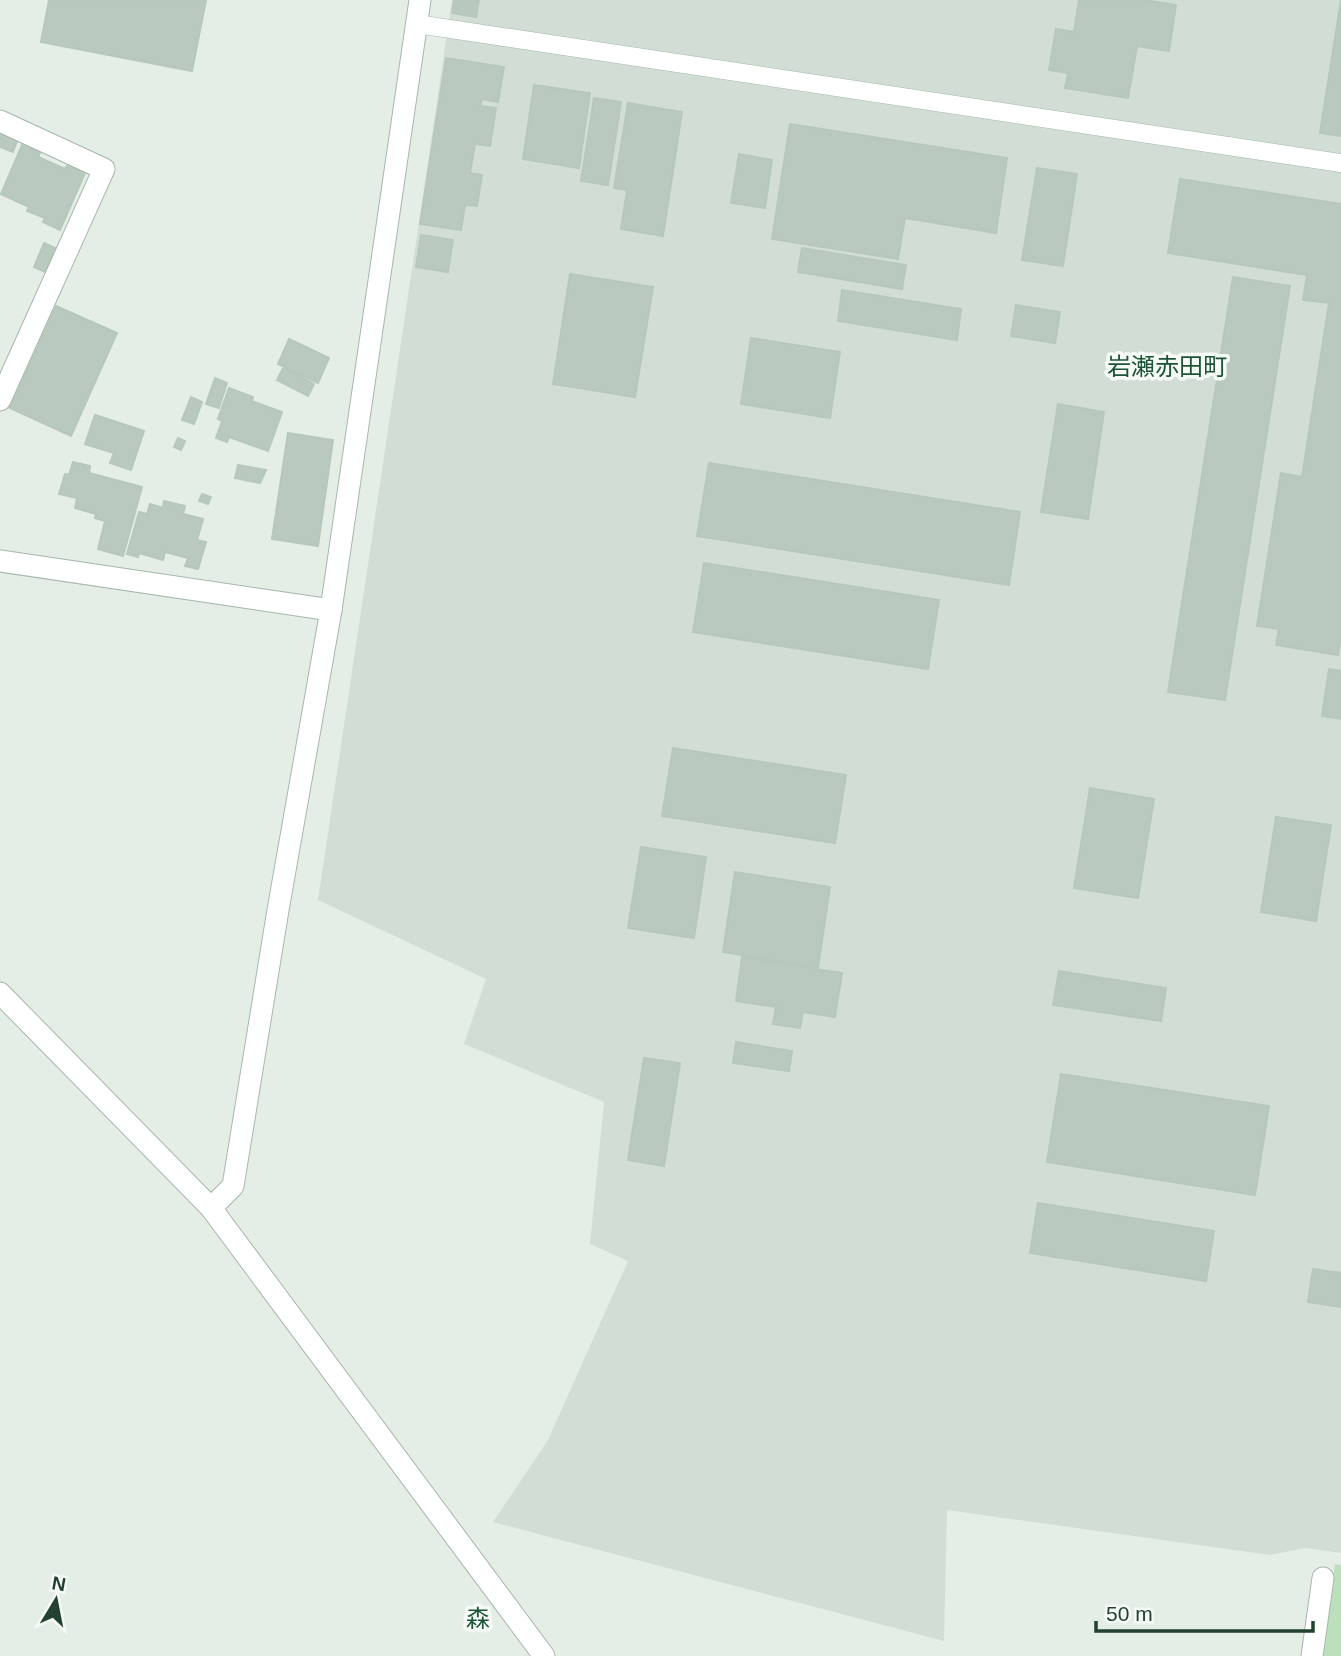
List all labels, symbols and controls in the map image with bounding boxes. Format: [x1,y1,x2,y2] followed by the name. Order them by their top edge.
[1107,353,1227,380] district label: 岩瀬赤田町
[21,1565,91,1635] north arrow
[50,1572,67,1595] text: N
[1096,1590,1313,1634] scale bar
[1106,1602,1153,1625] text: 50 m
[466,1605,490,1632] district label: 森

